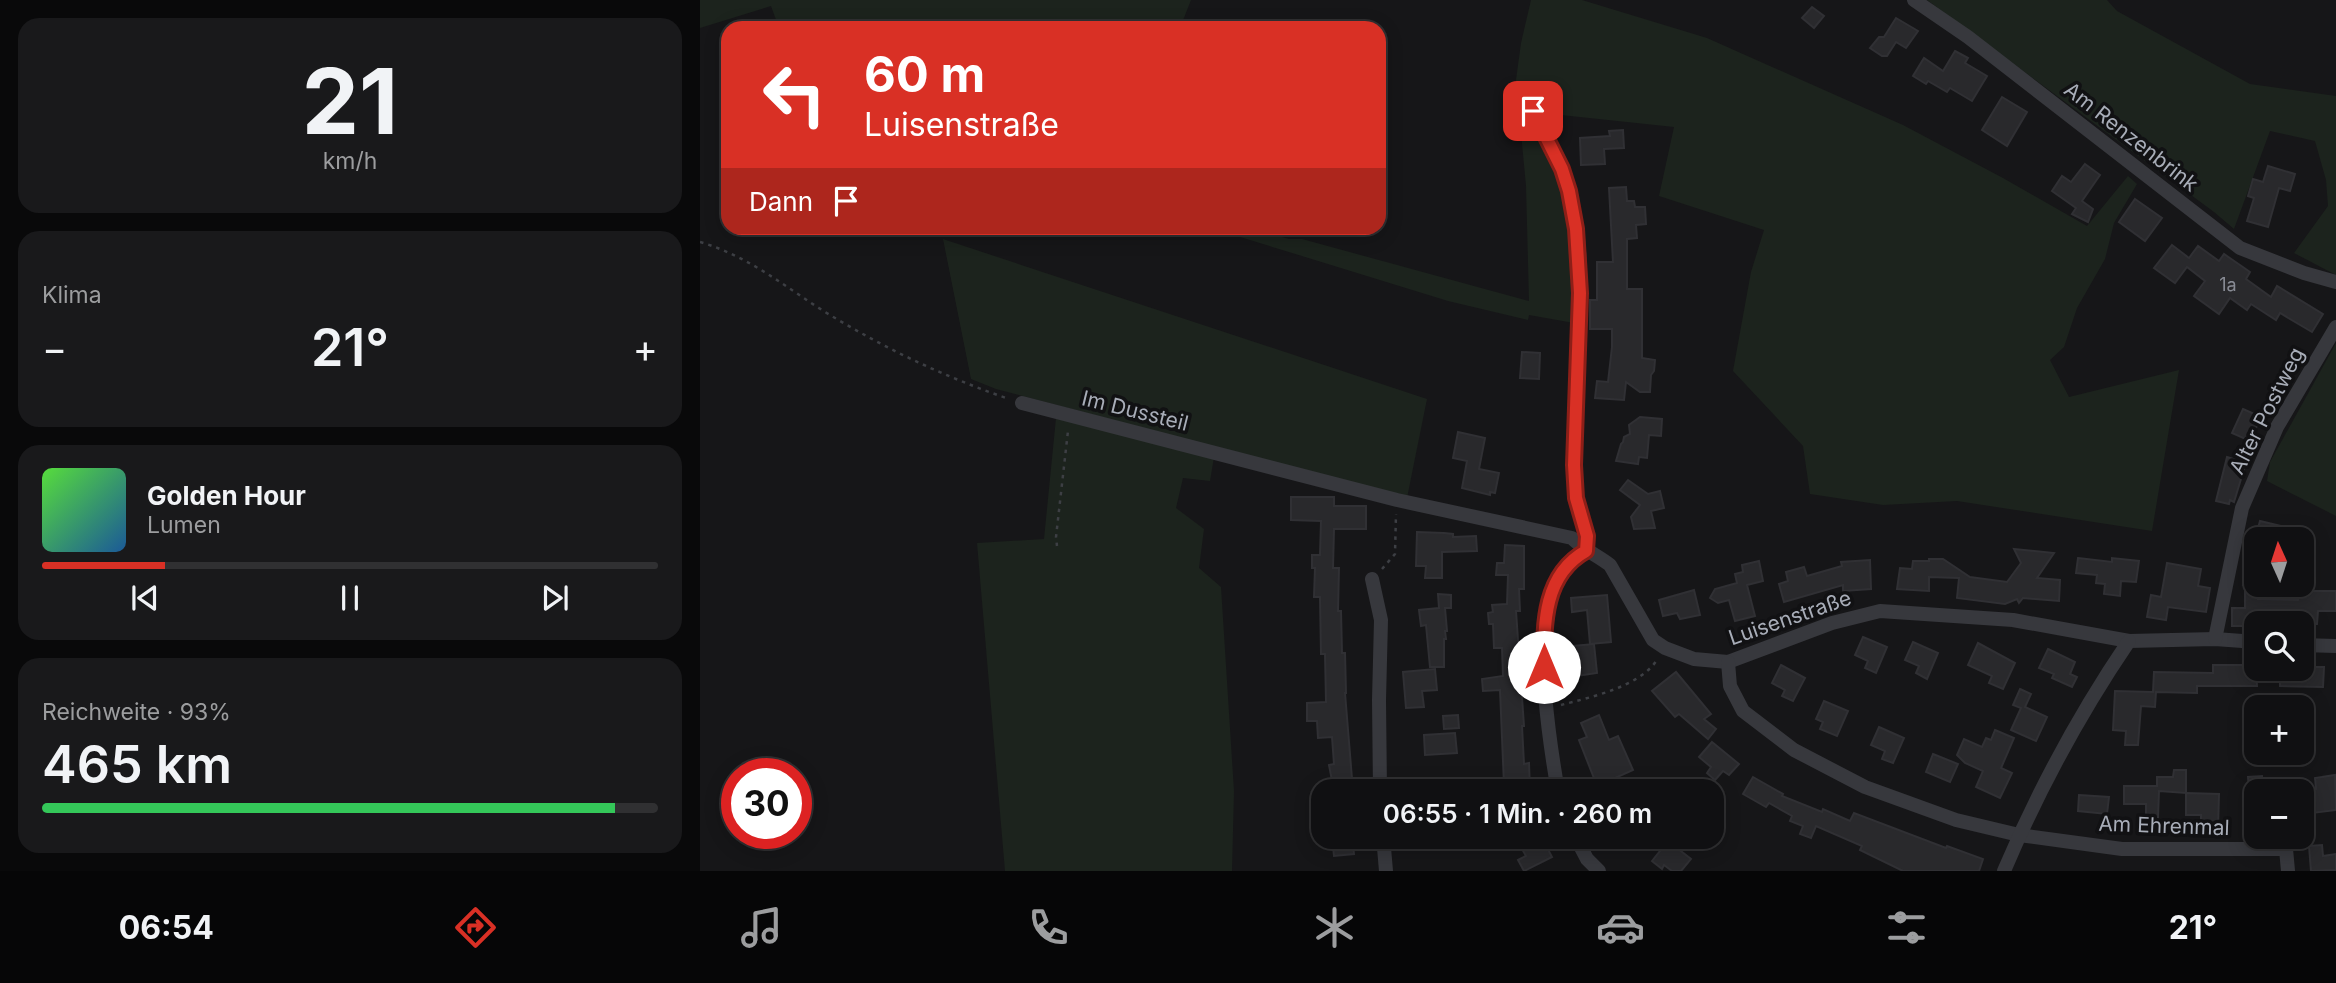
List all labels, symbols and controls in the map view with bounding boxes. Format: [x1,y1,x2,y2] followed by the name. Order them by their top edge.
[864,45,985,104] text: 60 m
[302,46,398,156] text: 21
[749,49,840,140] icon: left
[2060,77,2203,197] street label: Am Renzenbrink
[1503,81,1563,141] pin
[1514,92,1552,130] icon: arrive
[864,105,1059,144] text: Luisenstraße
[323,147,377,175] text: km/h
[827,182,865,220] icon: arrive
[749,186,813,217] text: Dann
[2219,274,2237,295] house number: 1a
[42,281,102,309] text: Klima
[311,316,389,379] text: 21°
[42,325,67,371] text: −
[633,325,658,371] text: +
[2224,343,2309,478] street label: Alter Postweg
[1079,385,1191,436] street label: Im Dussteil
[147,480,306,511] text: Golden Hour
[147,511,221,539] text: Lumen
[2244,527,2314,597] north arrow
[2244,527,2314,849] map controls
[126,579,164,617] icon: previous
[331,579,369,617] icon: pause
[536,579,574,617] icon: next
[1725,585,1854,650] street label: Luisenstraße
[2244,611,2314,681] button: search
[1507,630,1581,704] position arrow
[2244,695,2314,765] button: +
[42,698,231,726] text: Reichweite · 93%
[42,733,232,796] text: 465 km
[721,758,812,849] speed limit sign: 30
[2244,779,2314,849] button: −
[1383,798,1652,829] text: 06:55 · 1 Min. · 260 m
[2098,811,2230,840] street label: Am Ehrenmal
[451,903,500,952] icon: directions
[737,903,786,952] icon: music
[1024,903,1073,952] icon: phone
[1310,903,1359,952] icon: climate
[1596,903,1645,952] icon: car
[1882,903,1931,952] icon: filters
[119,908,214,947] text: 06:54
[2169,908,2217,947] text: 21°

